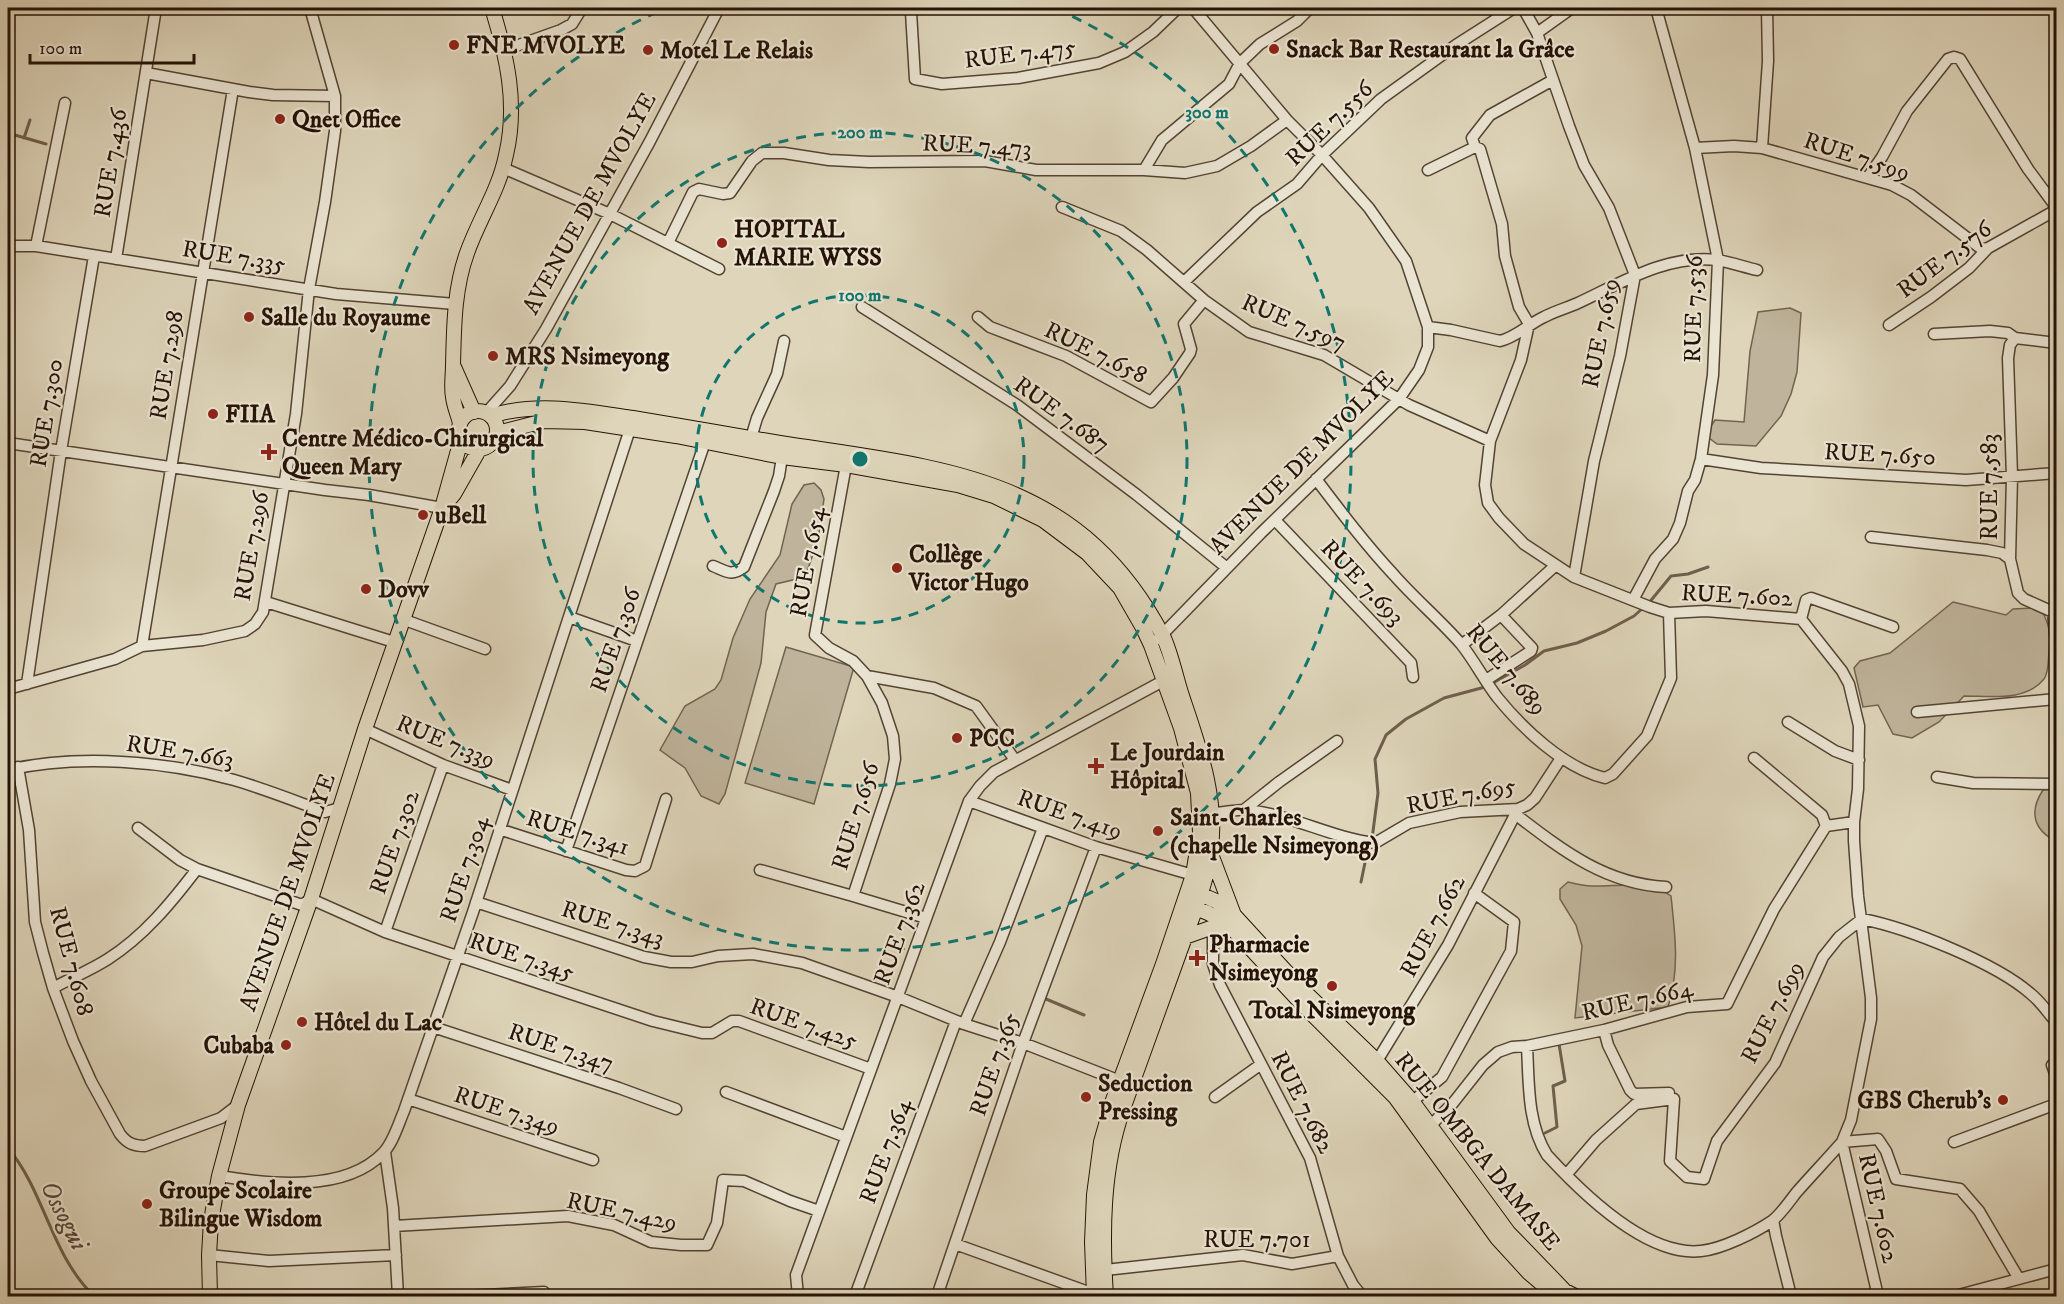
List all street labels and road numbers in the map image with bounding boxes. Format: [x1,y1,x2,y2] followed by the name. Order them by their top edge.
[963,32,1078,76] street label: RUE 7.475
[1280,73,1381,173] street label: RUE 7.556
[516,87,663,320] street label: AVENUE DE MVOLYE
[88,105,135,220] street label: RUE 7.436
[1800,126,1914,188] street label: RUE 7.599
[922,128,1032,164] street label: RUE 7.473
[1891,213,1999,305] street label: RUE 7.576
[180,234,288,280] street label: RUE 7.335
[1678,253,1710,363] street label: RUE 7.536
[1576,276,1626,390] street label: RUE 7.659
[1237,287,1350,358] street label: RUE 7.597
[144,308,190,422] street label: RUE 7.298
[1039,315,1152,391] street label: RUE 7.658
[24,357,70,469] street label: RUE 7.300
[1203,364,1401,562] street label: AVENUE DE MVOLYE
[1007,370,1115,460] street label: RUE 7.687
[1975,433,2005,541] street label: RUE 7.583
[1823,437,1937,473] street label: RUE 7.650
[228,488,277,603] street label: RUE 7.296
[784,504,833,620] street label: RUE 7.654
[1314,533,1411,632] street label: RUE 7.693
[1680,578,1794,614] street label: RUE 7.602
[584,583,648,697] street label: RUE 7.306
[1459,618,1553,722] street label: RUE 7.689
[392,708,500,775] street label: RUE 7.339
[124,729,236,775] street label: RUE 7.663
[825,757,887,874] street label: RUE 7.656
[233,770,343,1015] street label: AVENUE DE MVOLYE
[1404,771,1519,821] street label: RUE 7.695
[1013,783,1126,847] street label: RUE 7.419
[363,786,427,898] street label: RUE 7.302
[523,803,633,863] street label: RUE 7.341
[434,811,497,926] street label: RUE 7.304
[1394,870,1472,983] street label: RUE 7.662
[867,877,933,989] street label: RUE 7.362
[558,894,668,954] street label: RUE 7.343
[42,903,100,1019] street label: RUE 7.608
[465,926,578,988] street label: RUE 7.345
[1734,956,1811,1069] street label: RUE 7.699
[1579,973,1697,1028] street label: RUE 7.664
[746,992,862,1056] street label: RUE 7.425
[963,1008,1027,1120] street label: RUE 7.365
[504,1017,617,1079] street label: RUE 7.347
[1264,1046,1341,1159] street label: RUE 7.682
[1388,1046,1567,1257] street label: RUE OMBGA DAMASE
[450,1080,563,1142] street label: RUE 7.349
[853,1094,919,1208] street label: RUE 7.364
[1851,1150,1905,1266] street label: RUE 7.602
[564,1186,680,1238] street label: RUE 7.429
[1203,1225,1311,1255] street label: RUE 7.701

